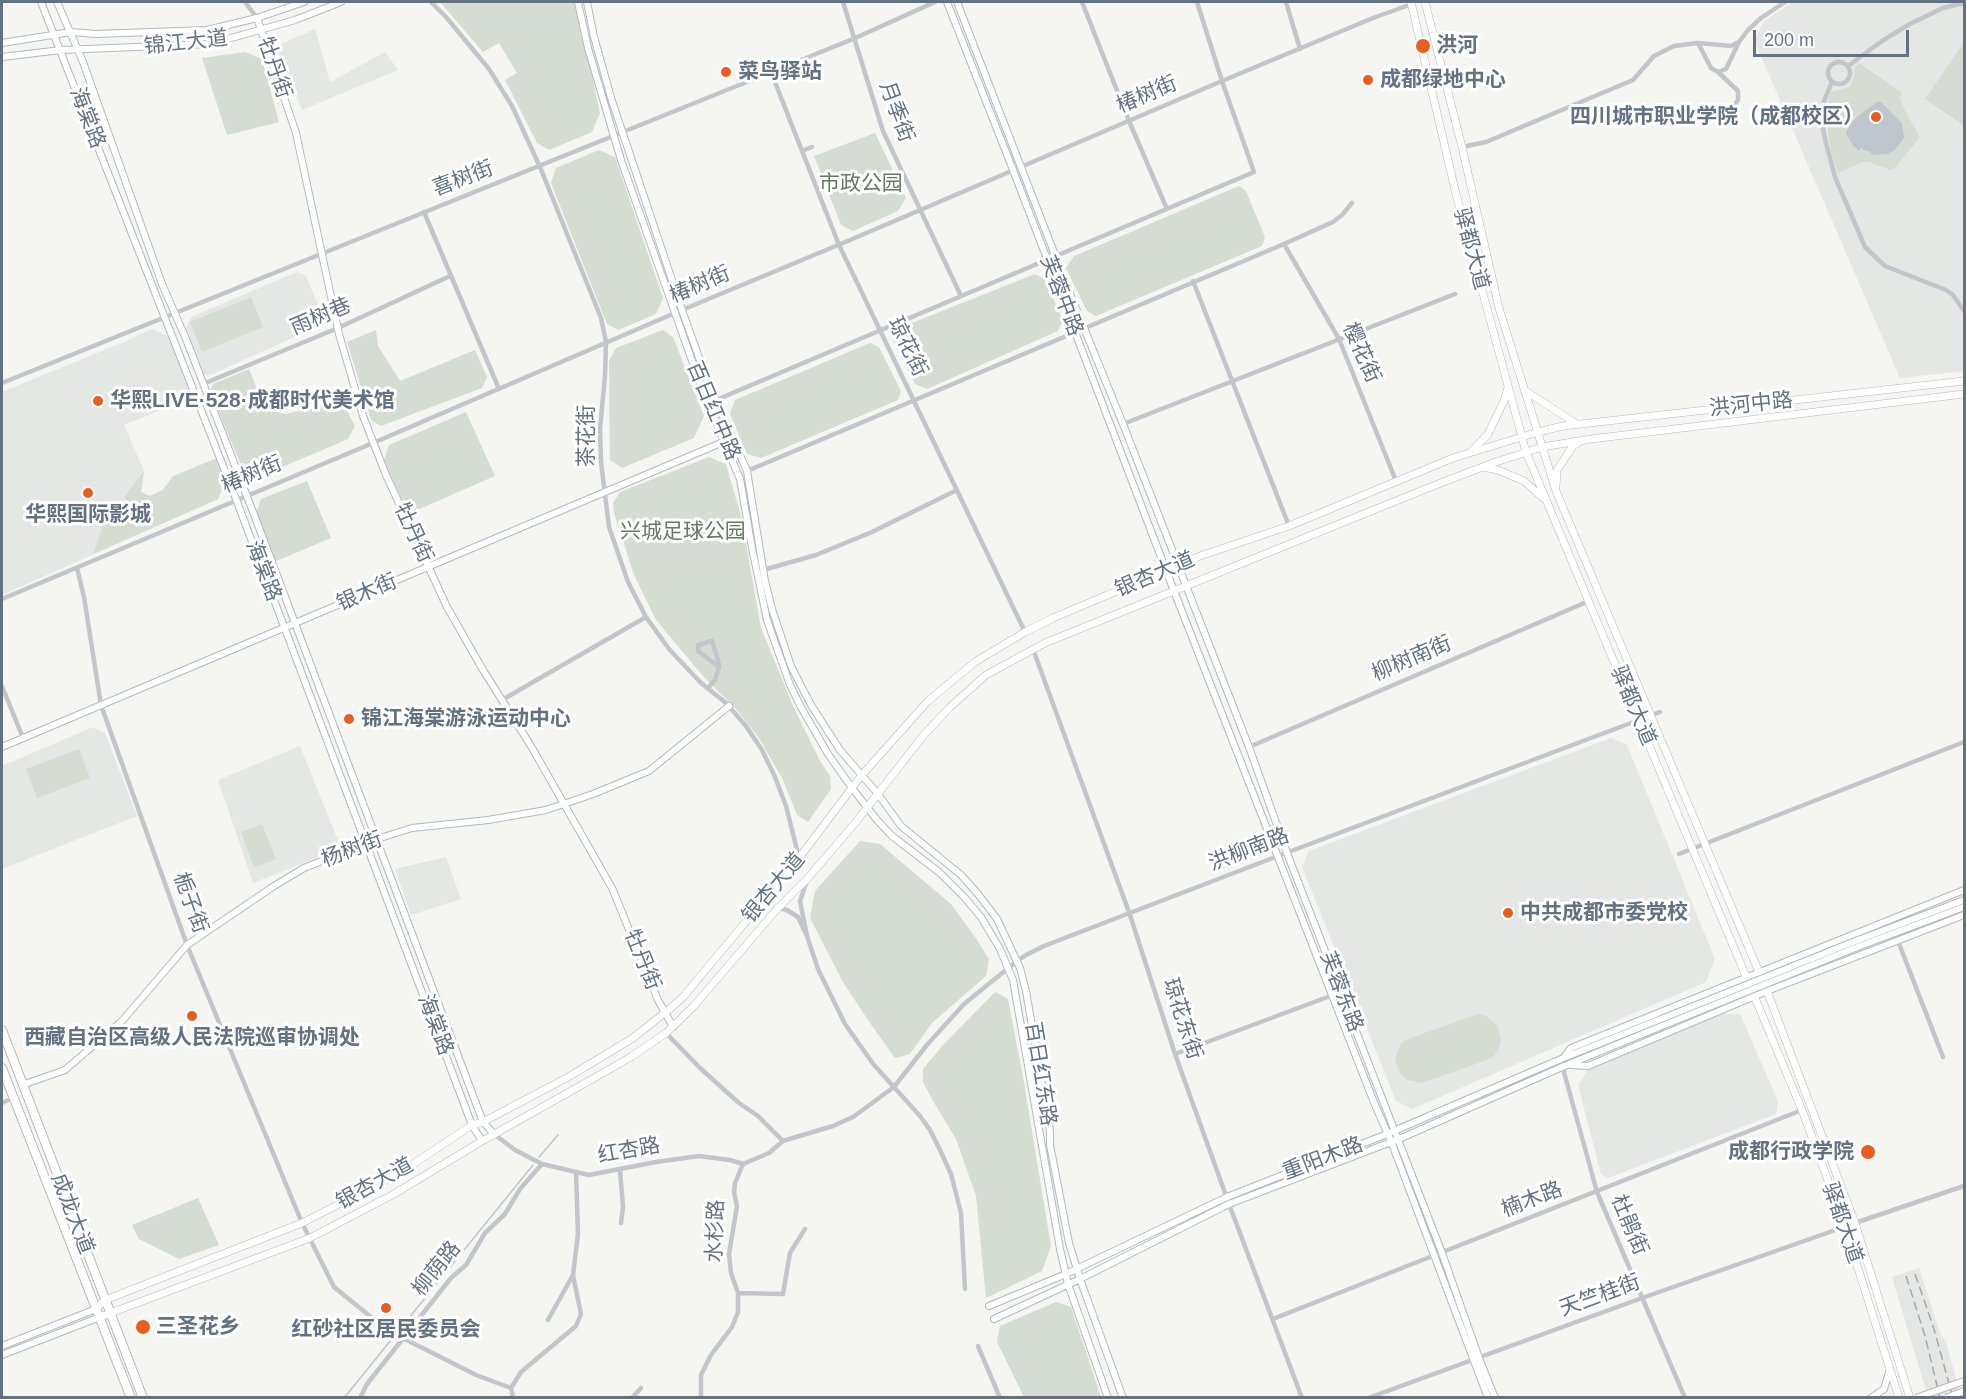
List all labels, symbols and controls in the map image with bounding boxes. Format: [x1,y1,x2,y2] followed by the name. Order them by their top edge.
[1756,18,1912,56] scale bar
[143,26,229,60] street label: 锦江大道
[1764,30,1814,50] text: 200 m
[1436,33,1478,59] place label: 洪河
[252,34,296,102] street label: 牡丹街
[1414,37,1432,55] marker: 洪河
[738,59,822,85] place label: 菜鸟驿站
[719,65,733,79] marker: 菜鸟驿站
[1380,67,1506,93] place label: 成都绿地中心
[1113,71,1181,119] street label: 椿树街
[1361,73,1375,87] marker: 成都绿地中心
[873,78,919,146] street label: 月季街
[64,84,110,152] street label: 海棠路
[1570,104,1864,130] place label: 四川城市职业学院（成都校区）
[1869,110,1883,124] marker: 四川城市职业学院（成都校区）
[429,156,497,202] street label: 喜树街
[819,171,903,197] park label: 市政公园
[1448,205,1494,293] street label: 驿都大道
[1034,252,1088,340] street label: 芙蓉中路
[666,261,734,309] street label: 椿树街
[287,293,355,341] street label: 雨树巷
[882,313,932,381] street label: 琼花街
[1337,319,1385,387] street label: 樱花街
[681,358,745,464] street label: 百日红中路
[110,388,395,414] place label: 华熙LIVE·528·成都时代美术馆
[1708,388,1794,422] street label: 洪河中路
[91,394,105,408] marker: 华熙LIVE·528·成都时代美术馆
[574,405,600,467] street label: 茶花街
[218,451,286,499] street label: 椿树街
[81,486,95,500] marker: 华熙国际影城
[388,499,438,567] street label: 牡丹街
[25,502,151,528] place label: 华熙国际影城
[620,519,746,545] park label: 兴城足球公园
[240,537,286,605] street label: 海棠路
[1111,547,1199,603] street label: 银杏大道
[333,569,401,617] street label: 银木街
[1368,631,1456,687] street label: 柳树南街
[1605,662,1661,750] street label: 驿都大道
[361,706,571,732] place label: 锦江海棠游泳运动中心
[342,712,356,726] marker: 锦江海棠游泳运动中心
[1205,823,1293,877] street label: 洪柳南路
[318,827,386,873] street label: 杨树街
[737,848,811,928] street label: 银杏大道
[167,869,213,937] street label: 栀子街
[1520,900,1688,926] place label: 中共成都市委党校
[1501,906,1515,920] marker: 中共成都市委党校
[619,926,665,994] street label: 牡丹街
[1314,948,1368,1036] street label: 芙蓉东路
[1157,975,1207,1063] street label: 琼花东街
[412,991,458,1059] street label: 海棠路
[185,1009,199,1023] marker: 西藏自治区高级人民法院巡审协调处
[1019,1020,1061,1128] street label: 百日红东路
[24,1025,360,1051] place label: 西藏自治区高级人民法院巡审协调处
[1279,1132,1367,1186] street label: 重阳木路
[596,1133,662,1169] street label: 红杏路
[1728,1139,1854,1165] place label: 成都行政学院
[1859,1143,1877,1161] marker: 成都行政学院
[332,1153,418,1215] street label: 银杏大道
[45,1170,99,1258] street label: 成龙大道
[1498,1177,1566,1223] street label: 楠木路
[1816,1179,1868,1267] street label: 驿都大道
[1605,1191,1653,1259] street label: 杜鹃街
[702,1199,730,1263] street label: 水杉路
[407,1237,467,1301] street label: 柳荫路
[1556,1270,1644,1322] street label: 天竺桂街
[379,1301,393,1315] marker: 红砂社区居民委员会
[156,1314,240,1340] place label: 三圣花乡
[292,1317,480,1343] place label: 红砂社区居民委员会
[134,1318,152,1336] marker: 三圣花乡

